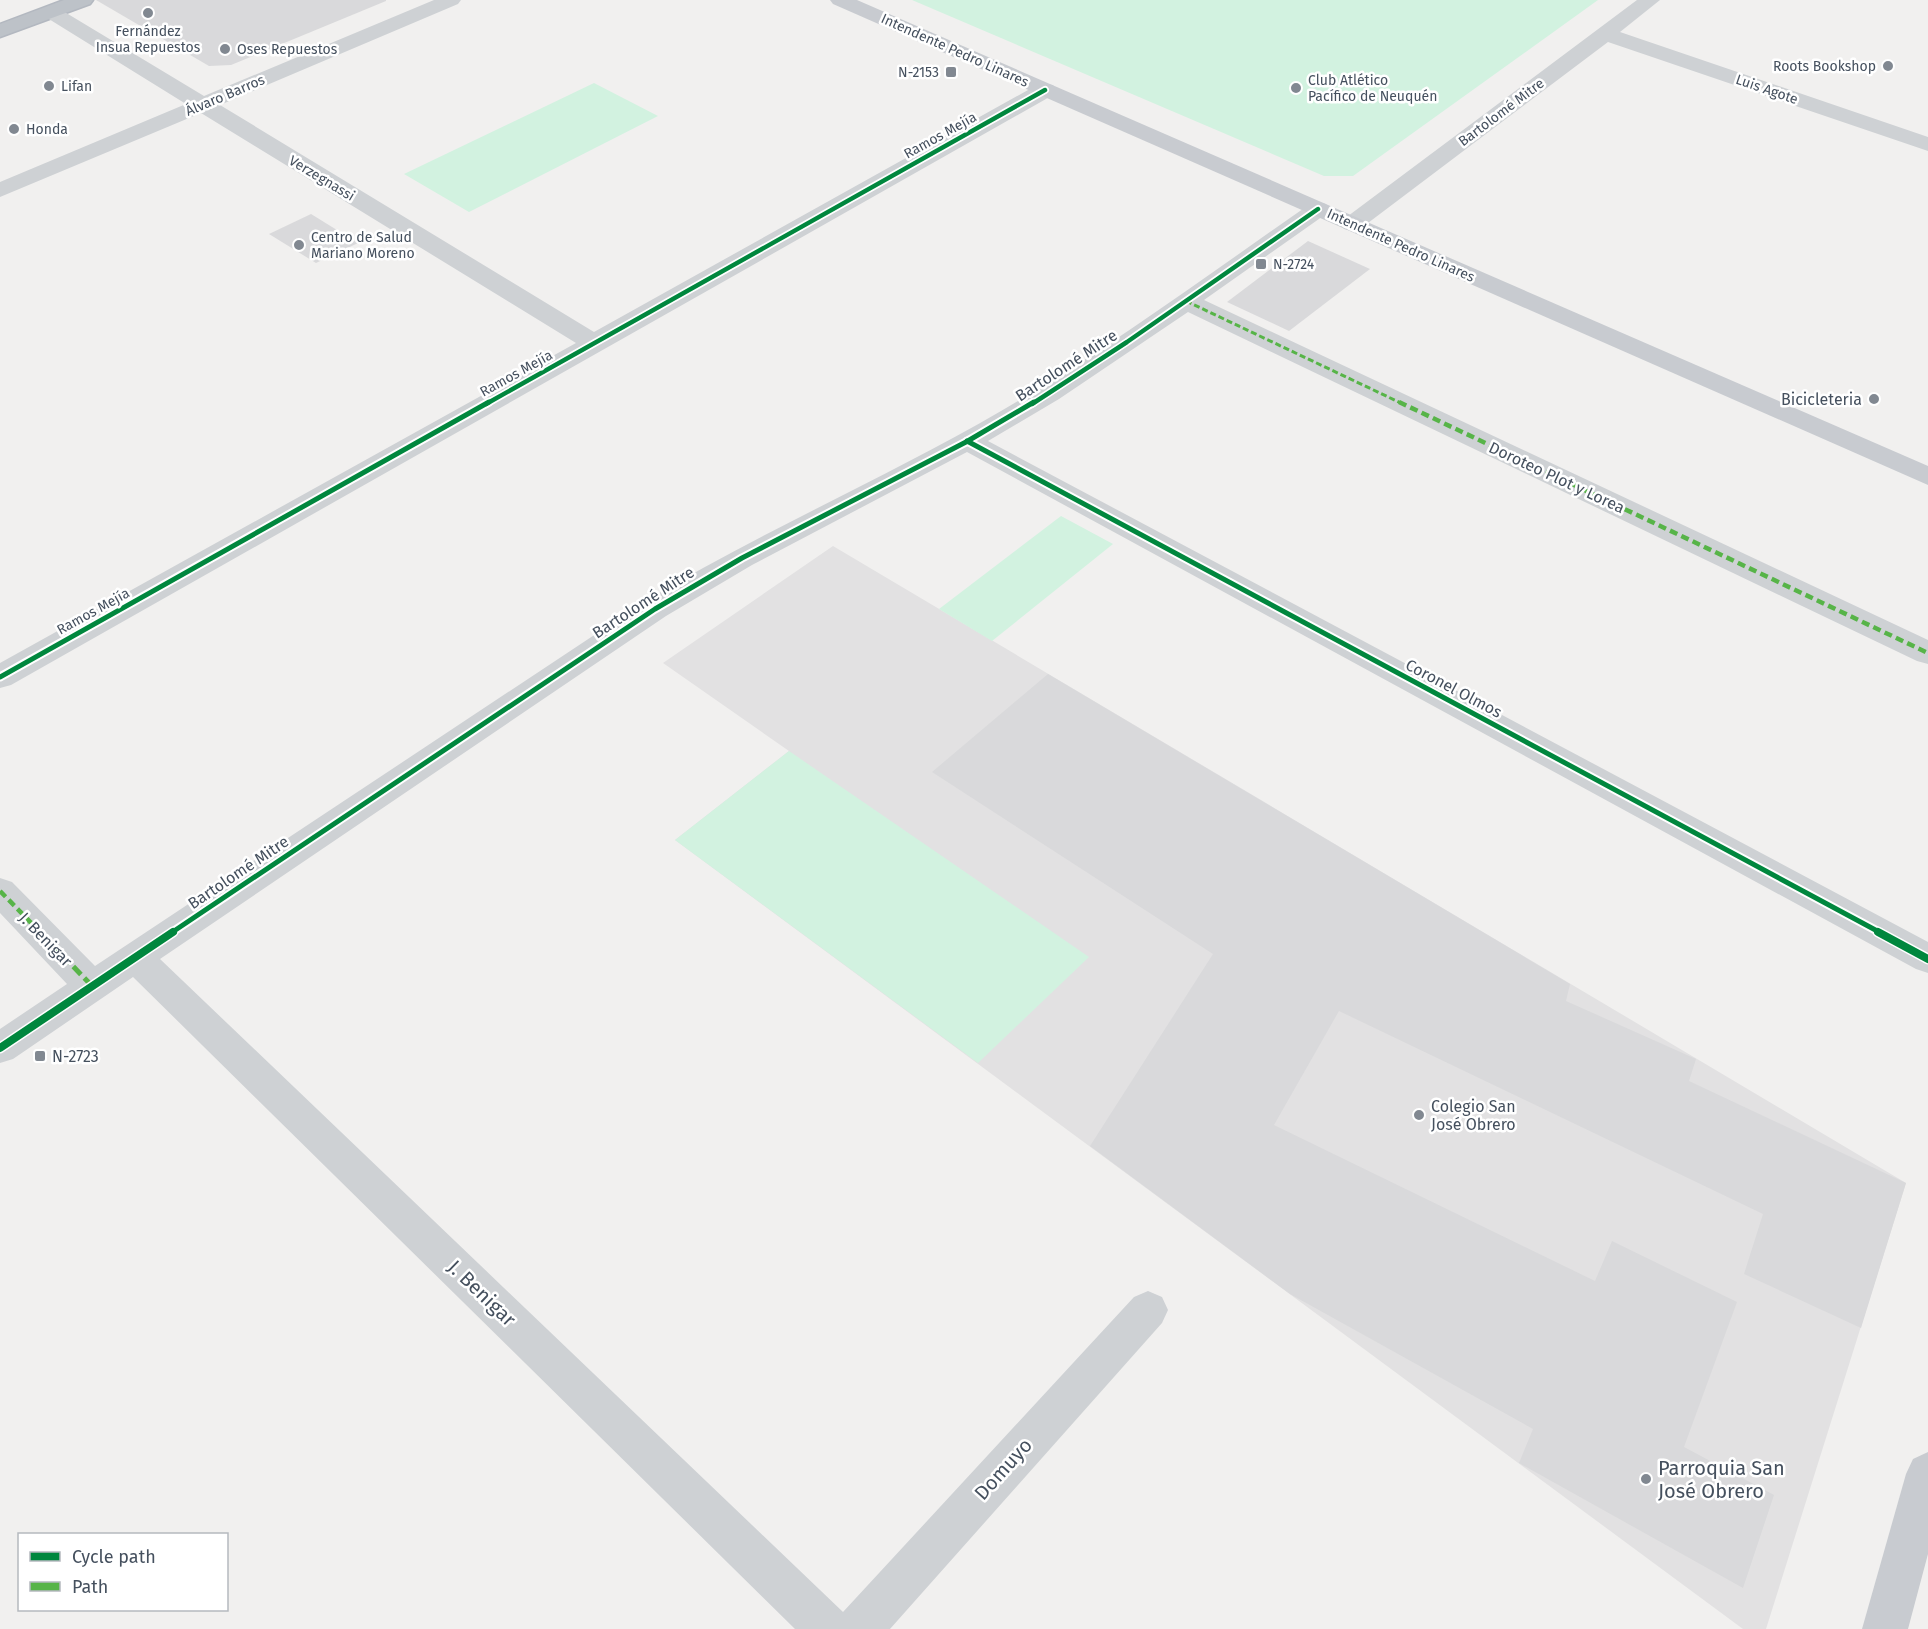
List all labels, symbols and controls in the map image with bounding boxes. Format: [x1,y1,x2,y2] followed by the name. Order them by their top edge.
[141,6,155,20] marker: Fernández Insua Repuestos
[878,10,1032,91] street label: Intendente Pedro Linares
[96,23,201,56] place label: Fernández Insua Repuestos
[237,41,338,58] place label: Oses Repuestos
[218,42,232,56] marker: Oses Repuestos
[1773,58,1876,75] place label: Roots Bookshop
[1881,59,1895,73] marker: Roots Bookshop
[898,64,939,81] place label: N-2153
[944,65,958,79] marker: N-2153
[183,70,268,120] street label: Álvaro Barros
[1733,71,1800,108] street label: Luis Agote
[1308,72,1437,105] place label: Club Atlético Pacífico de Neuquén
[1455,75,1547,150] street label: Bartolomé Mitre
[61,78,92,95] place label: Lifan
[42,79,56,93] marker: Lifan
[1289,81,1303,95] marker: Club Atlético Pacífico de Neuquén
[901,108,980,162] street label: Ramos Mejía
[26,121,68,138] place label: Honda
[7,122,21,136] marker: Honda
[286,152,358,205] street label: Verzegnassi
[1324,205,1478,286] street label: Intendente Pedro Linares
[311,229,415,262] place label: Centro de Salud Mariano Moreno
[292,238,306,252] marker: Centro de Salud Mariano Moreno
[1273,256,1315,273] place label: N-2724
[1254,257,1268,271] marker: N-2724
[1012,326,1121,405] street label: Bartolomé Mitre
[477,346,556,400] street label: Ramos Mejía
[1781,390,1862,409] place label: Bicicleteria
[1867,392,1881,406] marker: Bicicleteria
[1486,438,1628,517] street label: Doroteo Plot y Lorea
[589,563,698,642] street label: Bartolomé Mitre
[54,584,133,638] street label: Ramos Mejía
[1402,655,1505,722] street label: Coronel Olmos
[184,832,292,913] street label: Bartolomé Mitre
[15,908,77,971] street label: J. Benigar
[52,1047,99,1066] place label: N-2723
[33,1049,47,1063] marker: N-2723
[1431,1097,1516,1134] place label: Colegio San José Obrero
[1412,1108,1426,1122] marker: Colegio San José Obrero
[443,1255,521,1331] street label: J. Benigar
[969,1433,1037,1505] street label: Domuyo
[1658,1456,1785,1503] place label: Parroquia San José Obrero
[1639,1472,1653,1486] marker: Parroquia San José Obrero
[18,1533,228,1611] legend
[72,1546,156,1568] text: Cycle path
[72,1576,108,1598] text: Path

